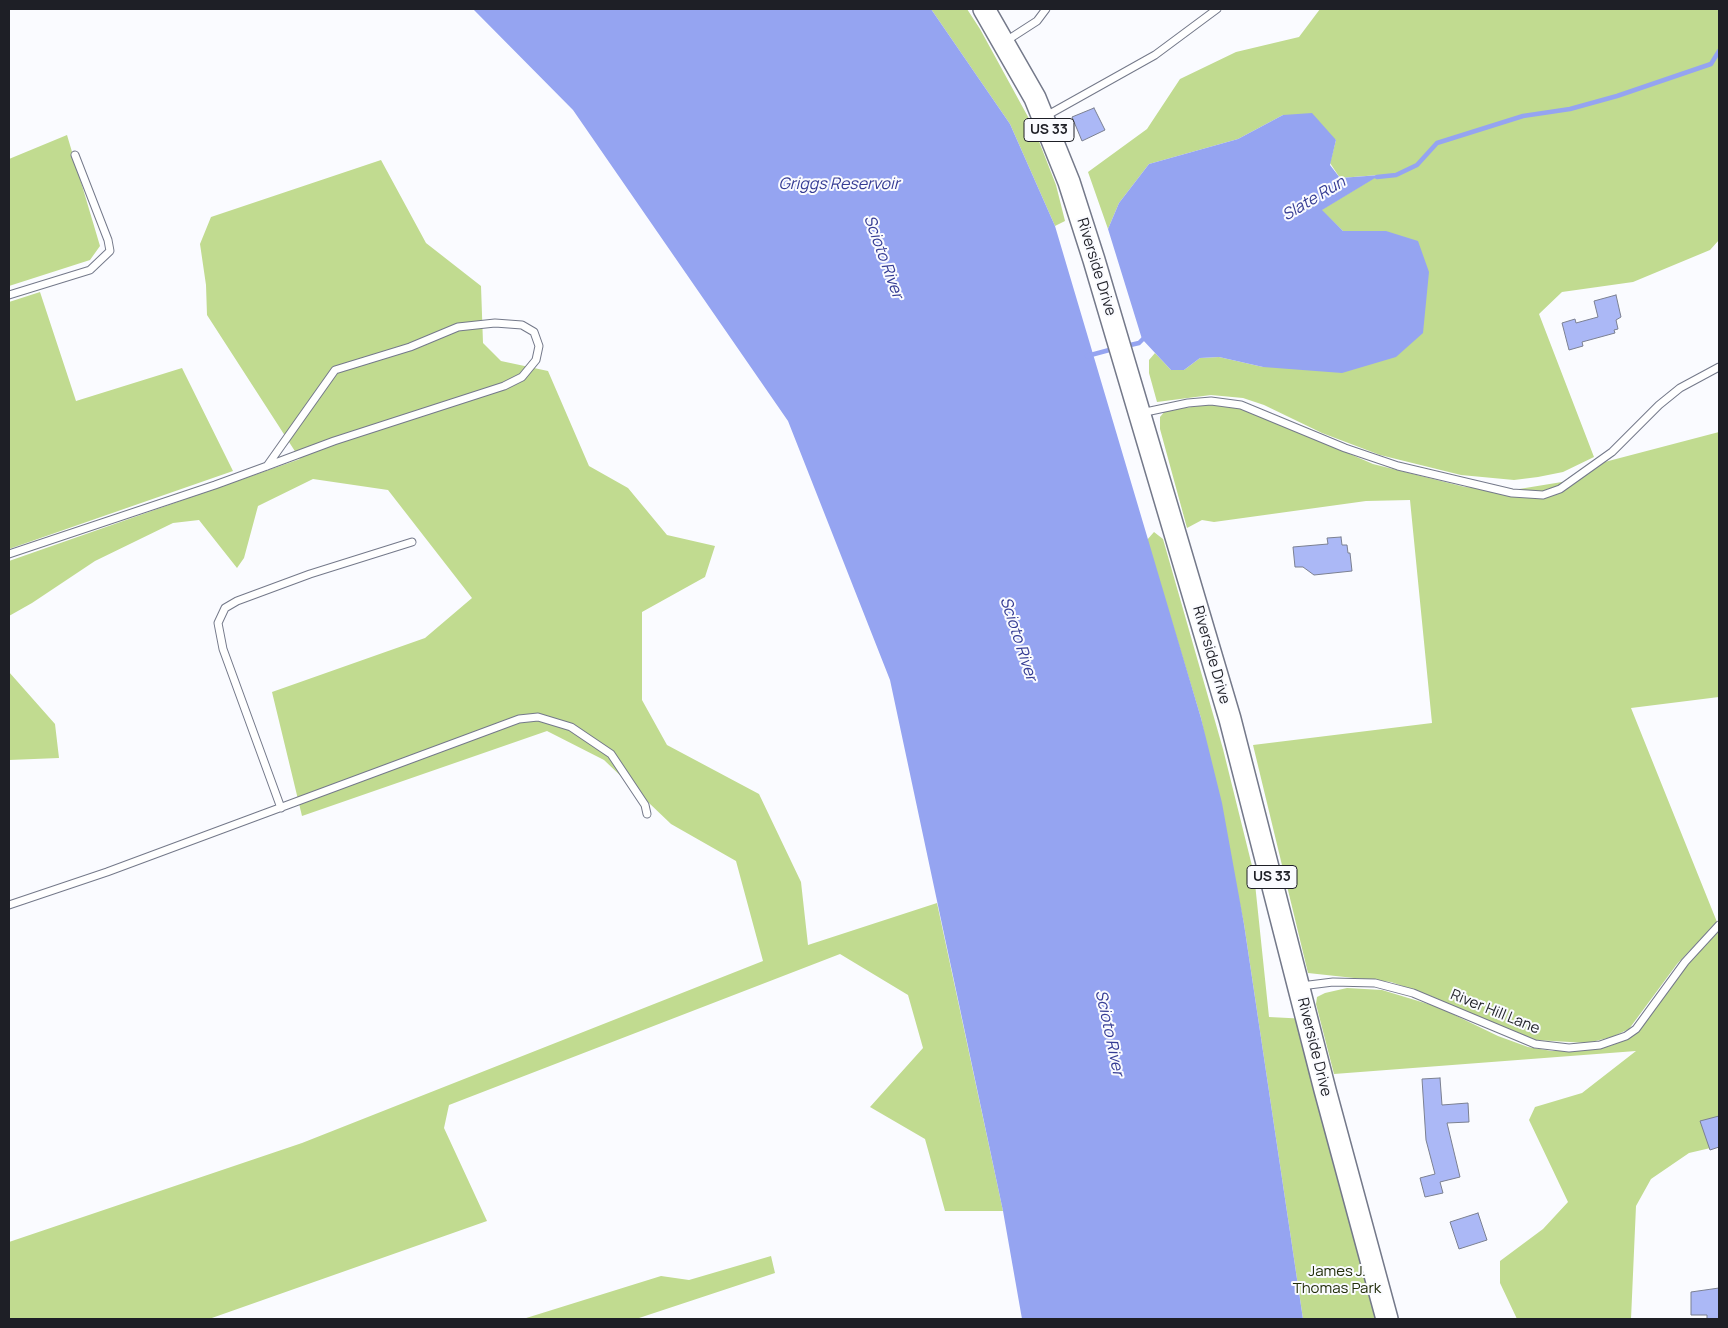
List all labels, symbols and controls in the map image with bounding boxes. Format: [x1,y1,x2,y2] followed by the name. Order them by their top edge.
[1024,118,1074,142] road number: US 33
[1279,173,1349,225] water label: Slate Run
[778,175,900,195] water label: Griggs Reservoir
[859,213,907,301] water label: Scioto River
[1073,216,1119,318] street label: Riverside Drive
[995,595,1041,683] water label: Scioto River
[1188,604,1234,706] street label: Riverside Drive
[1247,866,1297,889] road number: US 33
[1448,986,1542,1038] street label: River Hill Lane
[1091,988,1127,1078] water label: Scioto River
[1293,996,1335,1098] street label: Riverside Drive
[1293,1263,1381,1298] park label: James J. Thomas Park

